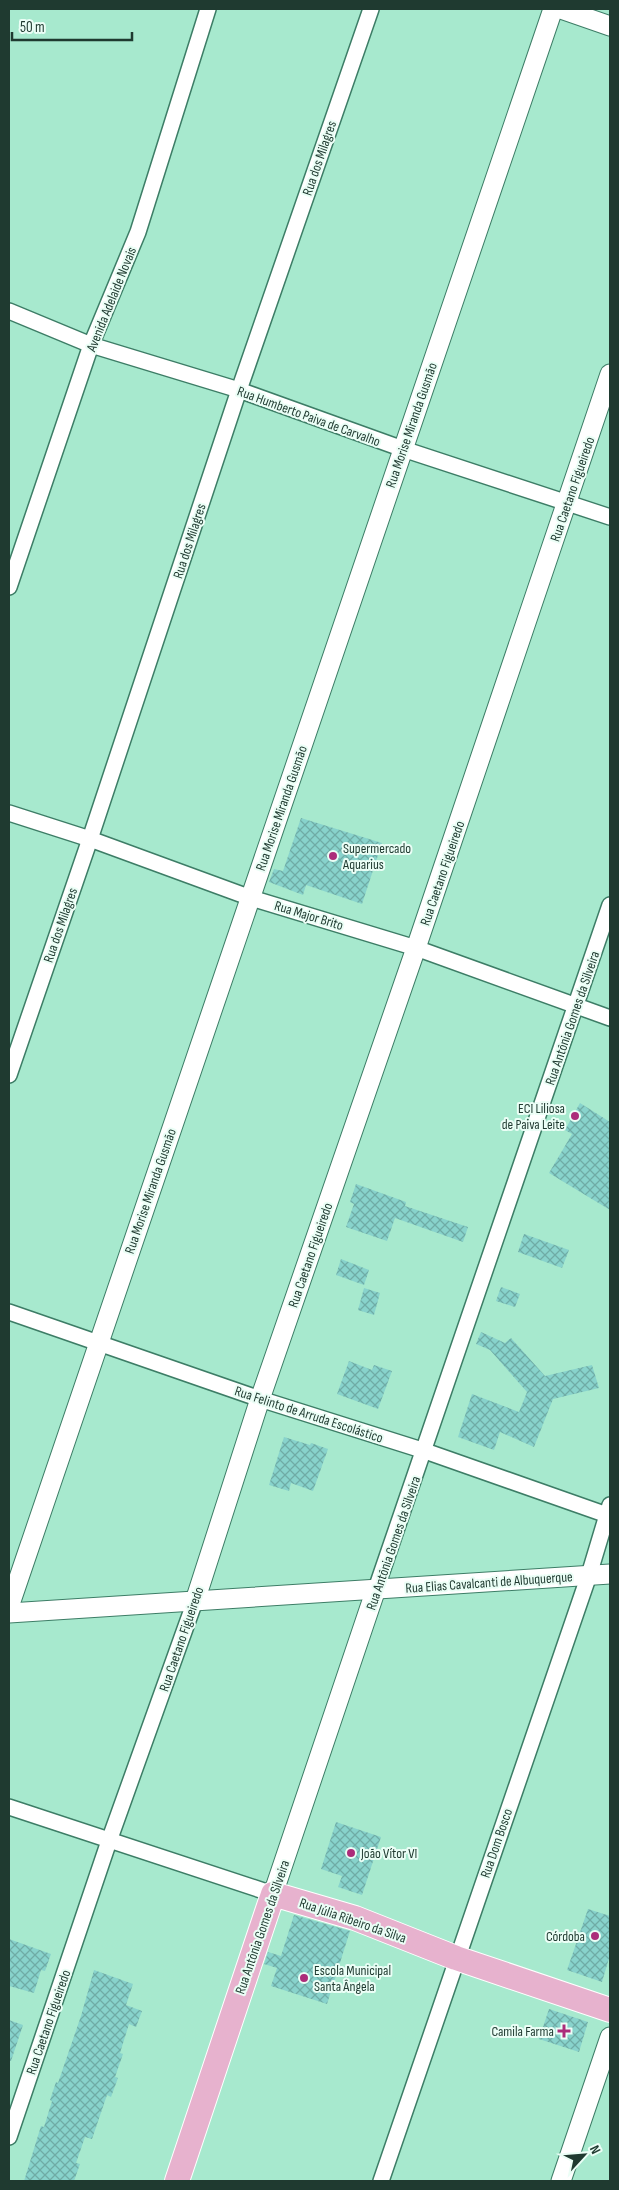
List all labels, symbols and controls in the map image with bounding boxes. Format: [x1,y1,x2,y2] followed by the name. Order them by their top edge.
[12,10,132,42] scale bar
[20,18,45,37] text: 50 m
[299,119,340,198] street label: Rua dos Milagres
[82,244,140,355] street label: Avenida Adelaide Novais
[382,360,441,490] street label: Rua Morise Miranda Gusmão
[235,383,383,450] street label: Rua Humberto Paiva de Carvalho
[547,434,598,544] street label: Rua Caetano Figueiredo
[169,502,210,581] street label: Rua dos Milagres
[252,743,311,873] street label: Rua Morise Miranda Gusmão
[417,818,468,928] street label: Rua Caetano Figueiredo
[342,840,411,873] place label: Supermercado Aquarius
[327,850,339,862] marker: Supermercado Aquarius
[40,886,81,965] street label: Rua dos Milagres
[272,897,345,934] street label: Rua Major Brito
[542,949,603,1087] street label: Rua Antônia Gomes da Silveira
[502,1100,565,1133] place label: ECI Liliosa de Paiva Leite
[569,1110,581,1122] marker: ECI Liliosa de Paiva Leite
[121,1126,180,1256] street label: Rua Morise Miranda Gusmão
[285,1200,336,1310] street label: Rua Caetano Figueiredo
[232,1382,385,1447] street label: Rua Felinto de Arruda Escolástico
[363,1474,424,1612] street label: Rua Antônia Gomes da Silveira
[405,1568,573,1597] street label: Rua Elias Cavalcanti de Albuquerque
[156,1584,207,1694] street label: Rua Caetano Figueiredo
[477,1806,516,1880] street label: Rua Dom Bosco
[360,1845,417,1862] place label: João Vítor VI
[345,1847,357,1859] marker: João Vítor VI
[232,1858,293,1996] street label: Rua Antônia Gomes da Silveira
[297,1894,409,1947] street label: Rua Júlia Ribeiro da Silva
[546,1928,585,1945] place label: Córdoba
[589,1930,601,1942] marker: Córdoba
[314,1962,391,1995] place label: Escola Municipal Santa Ângela
[23,1967,74,2077] street label: Rua Caetano Figueiredo
[298,1972,310,1984] marker: Escola Municipal Santa Ângela
[491,2023,554,2040] place label: Camila Farma
[558,2025,570,2037] marker: Camila Farma
[559,2130,609,2180] north arrow
[586,2142,605,2157] text: N

